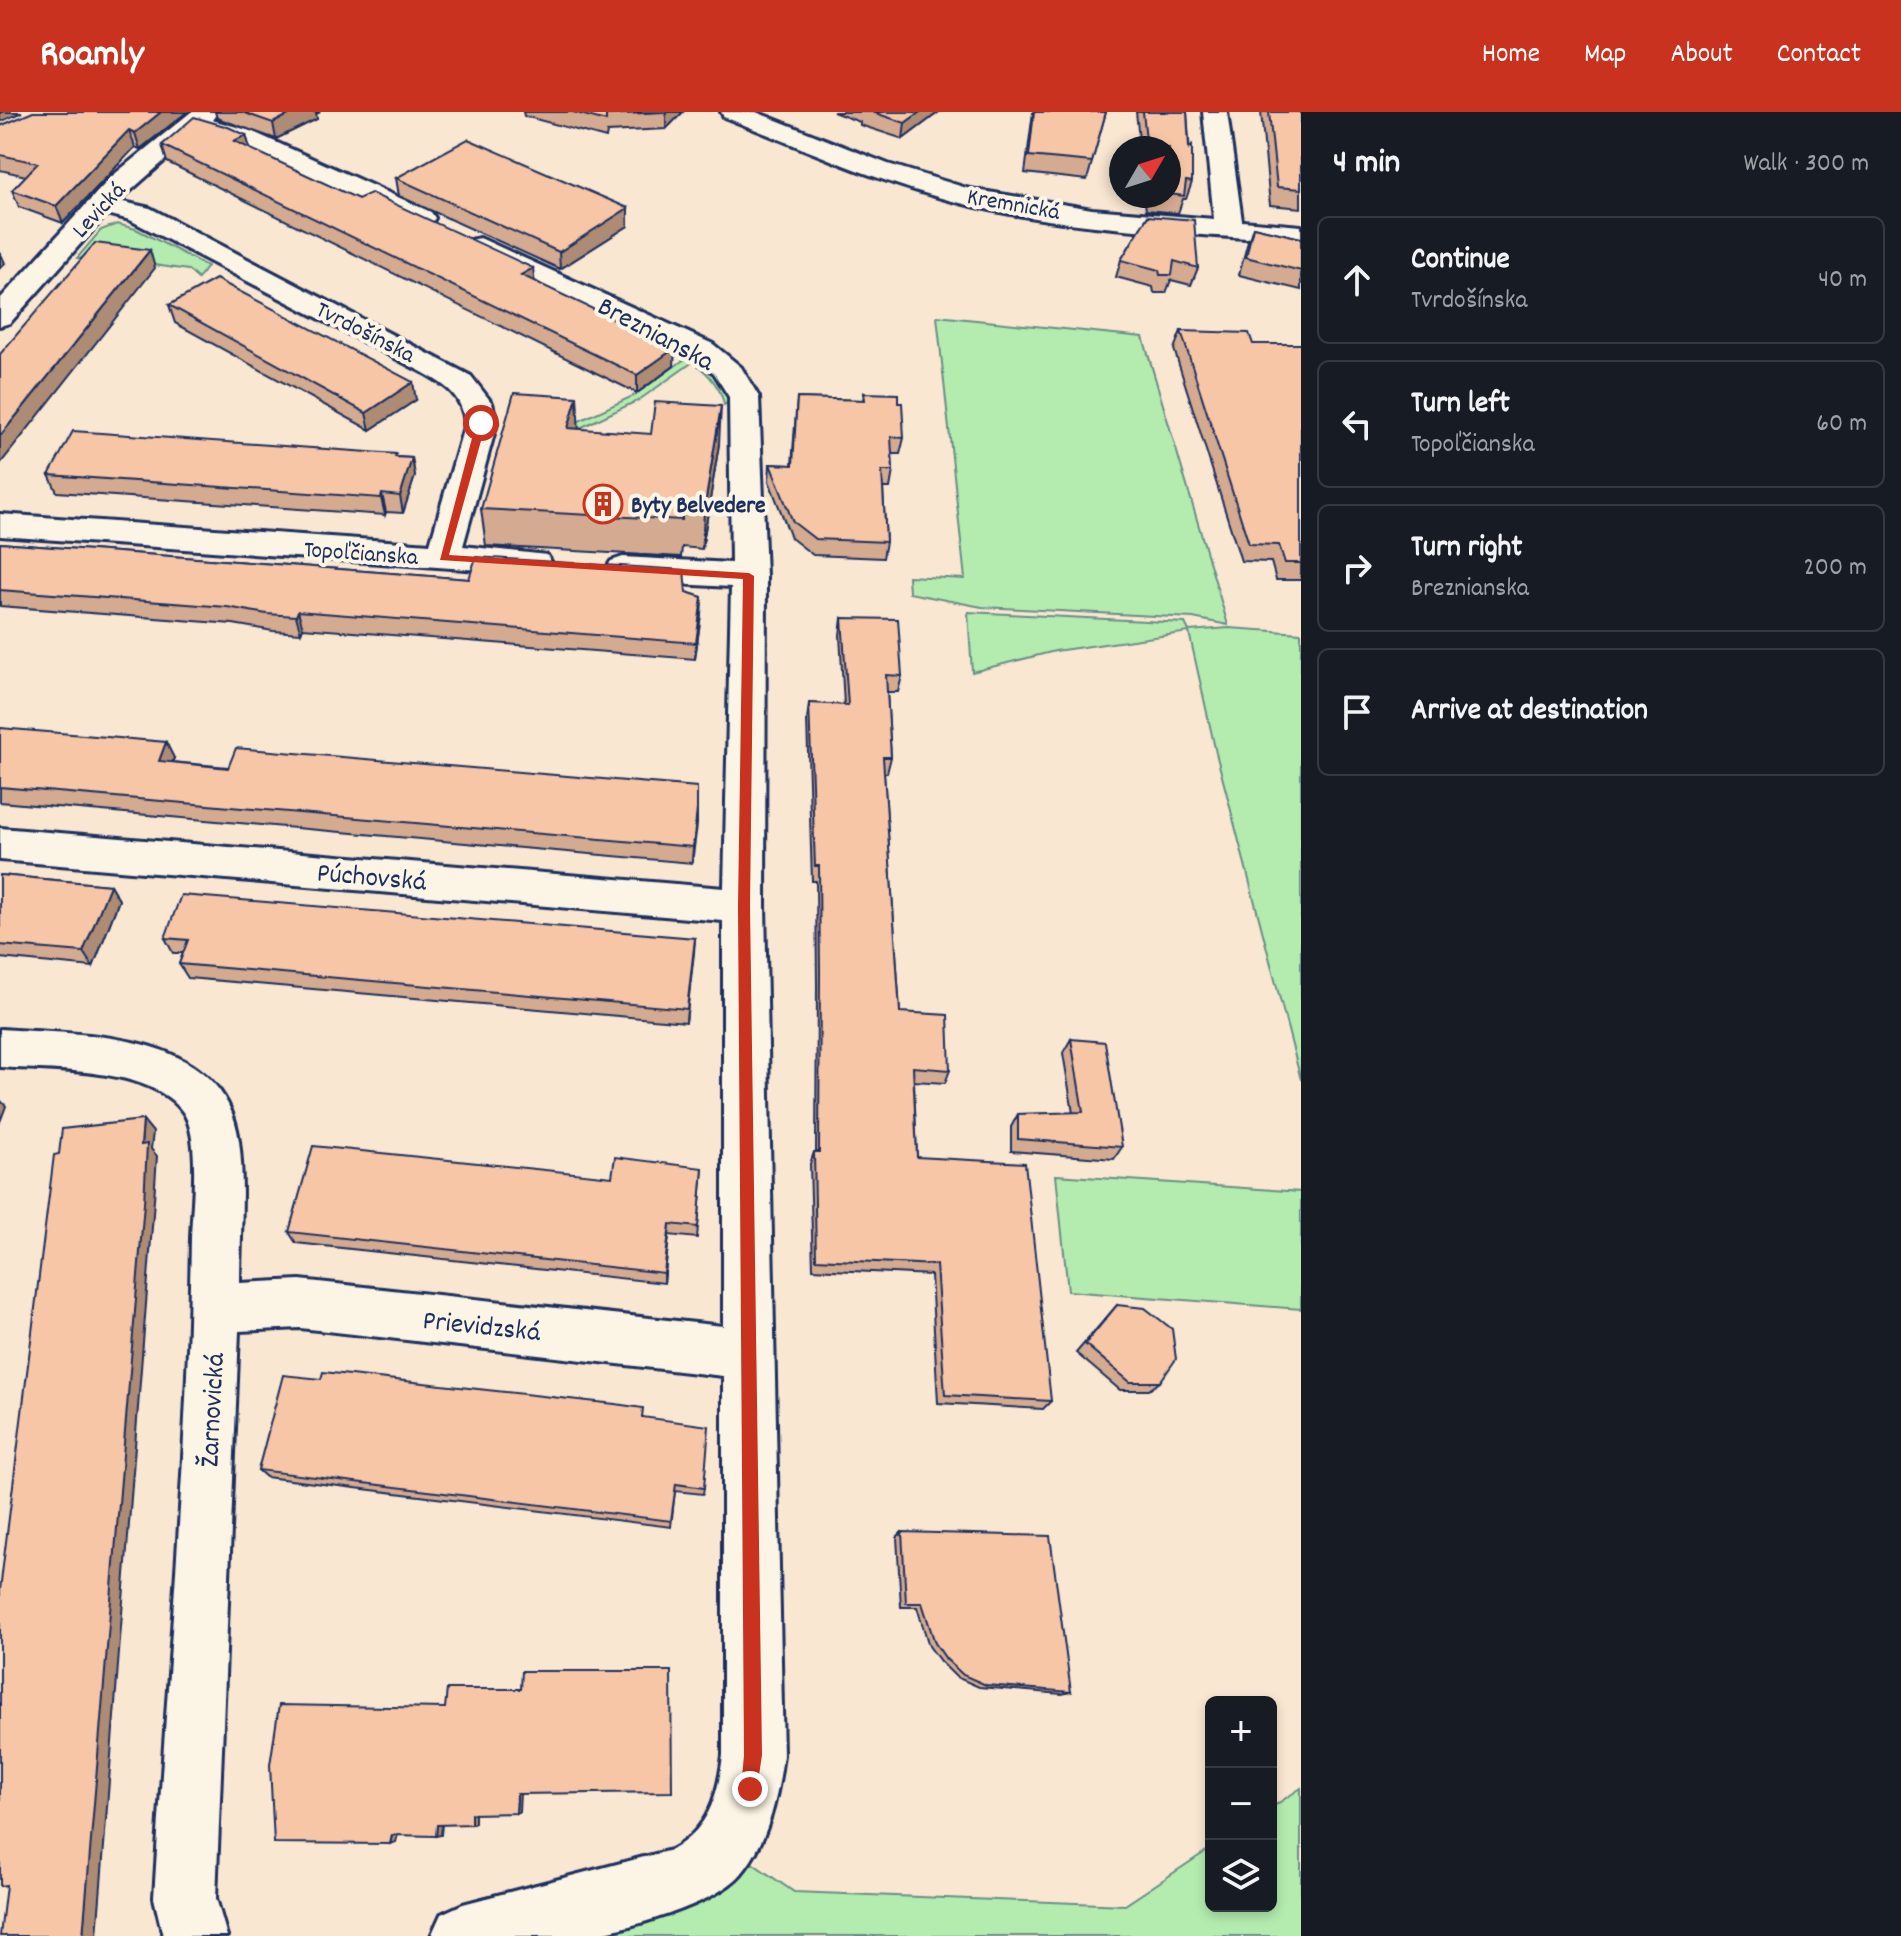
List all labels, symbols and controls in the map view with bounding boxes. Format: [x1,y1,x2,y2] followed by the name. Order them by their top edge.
[40,29,144,84] text: Roamly
[1482,36,1540,76] text: Home
[1584,36,1626,76] text: Map
[1670,36,1733,76] text: About
[1777,36,1861,76] text: Contact
[1109,136,1181,208] north arrow
[1333,140,1400,189] text: 4 min
[1743,146,1869,183] text: Walk · 300 m
[65,175,135,247] street label: Levická
[964,181,1063,231] street label: Kremnická
[1411,240,1510,283] text: Continue
[1335,258,1379,302] icon: ahead
[1818,262,1867,299] text: 40 m
[1411,283,1527,320] text: Tvrdošínska
[589,289,721,384] street label: Breznianska
[309,294,421,374] street label: Tvrdošínska
[1411,384,1510,427] text: Turn left
[1335,402,1379,446] icon: left
[463,405,499,441] route start
[1816,406,1867,443] text: 60 m
[1411,427,1535,464] text: Topoľčianska
[582,483,624,525] building icon: Byty Belvedere
[631,490,766,524] place label: Byty Belvedere
[1411,528,1522,571] text: Turn right
[303,534,420,576] street label: Topoľčianska
[1335,546,1379,590] icon: right
[1803,550,1867,587] text: 200 m
[1411,571,1529,608] text: Breznianska
[1335,690,1379,734] icon: arrive
[1411,691,1648,734] text: Arrive at destination
[315,855,428,905] street label: Púchovská
[421,1303,542,1355] street label: Prievidzská
[192,1352,238,1469] street label: Žarnovická
[1205,1696,1277,1912] map controls
[1205,1696,1277,1768] button: +
[1205,1768,1277,1840] button: −
[732,1771,768,1807] route end
[1205,1840,1277,1912] button: layers

